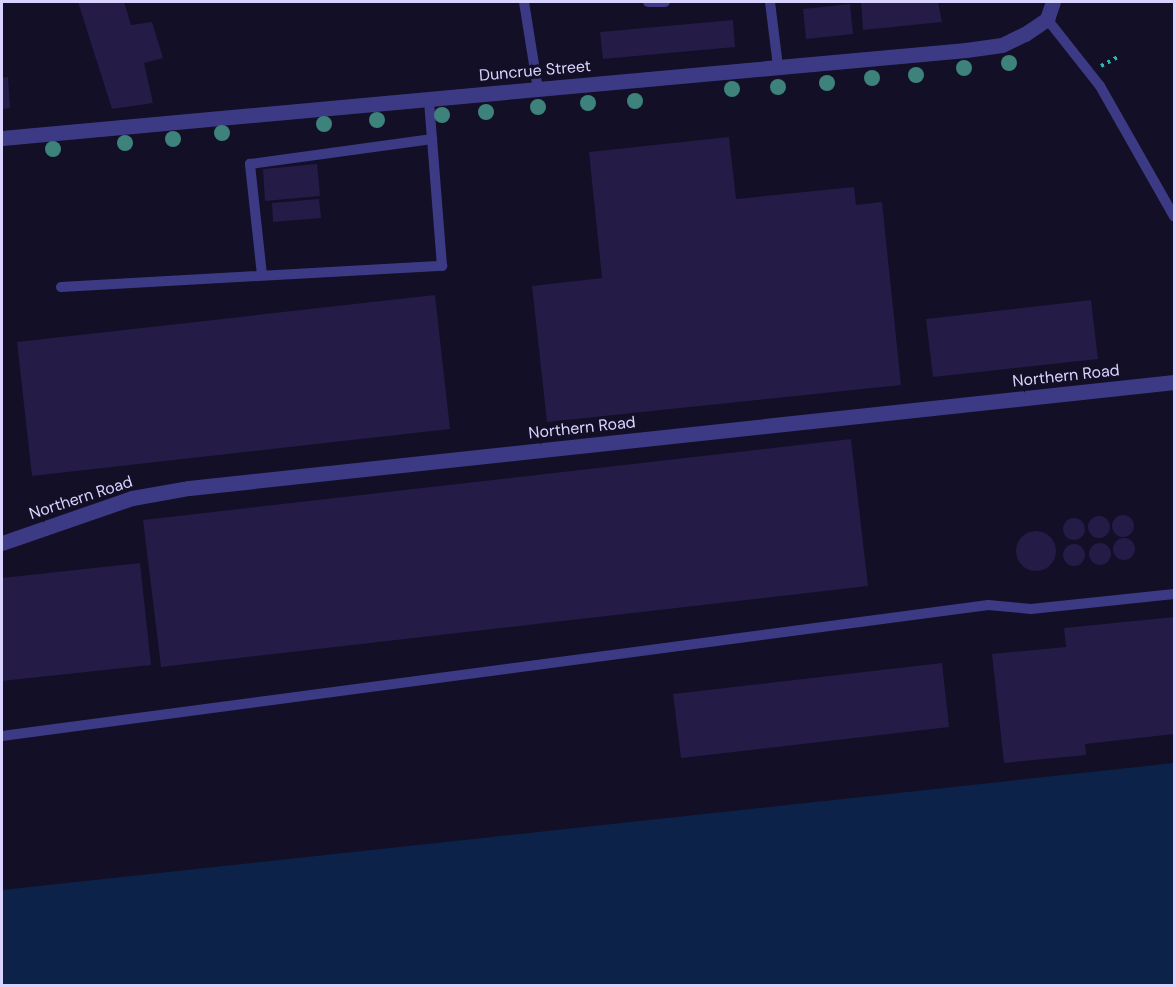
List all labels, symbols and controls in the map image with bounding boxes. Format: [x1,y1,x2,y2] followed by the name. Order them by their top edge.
[478,57,592,85] street label: Duncrue Street
[1011,361,1121,391] street label: Northern Road
[527,413,637,443] street label: Northern Road
[27,472,135,524] street label: Northern Road

